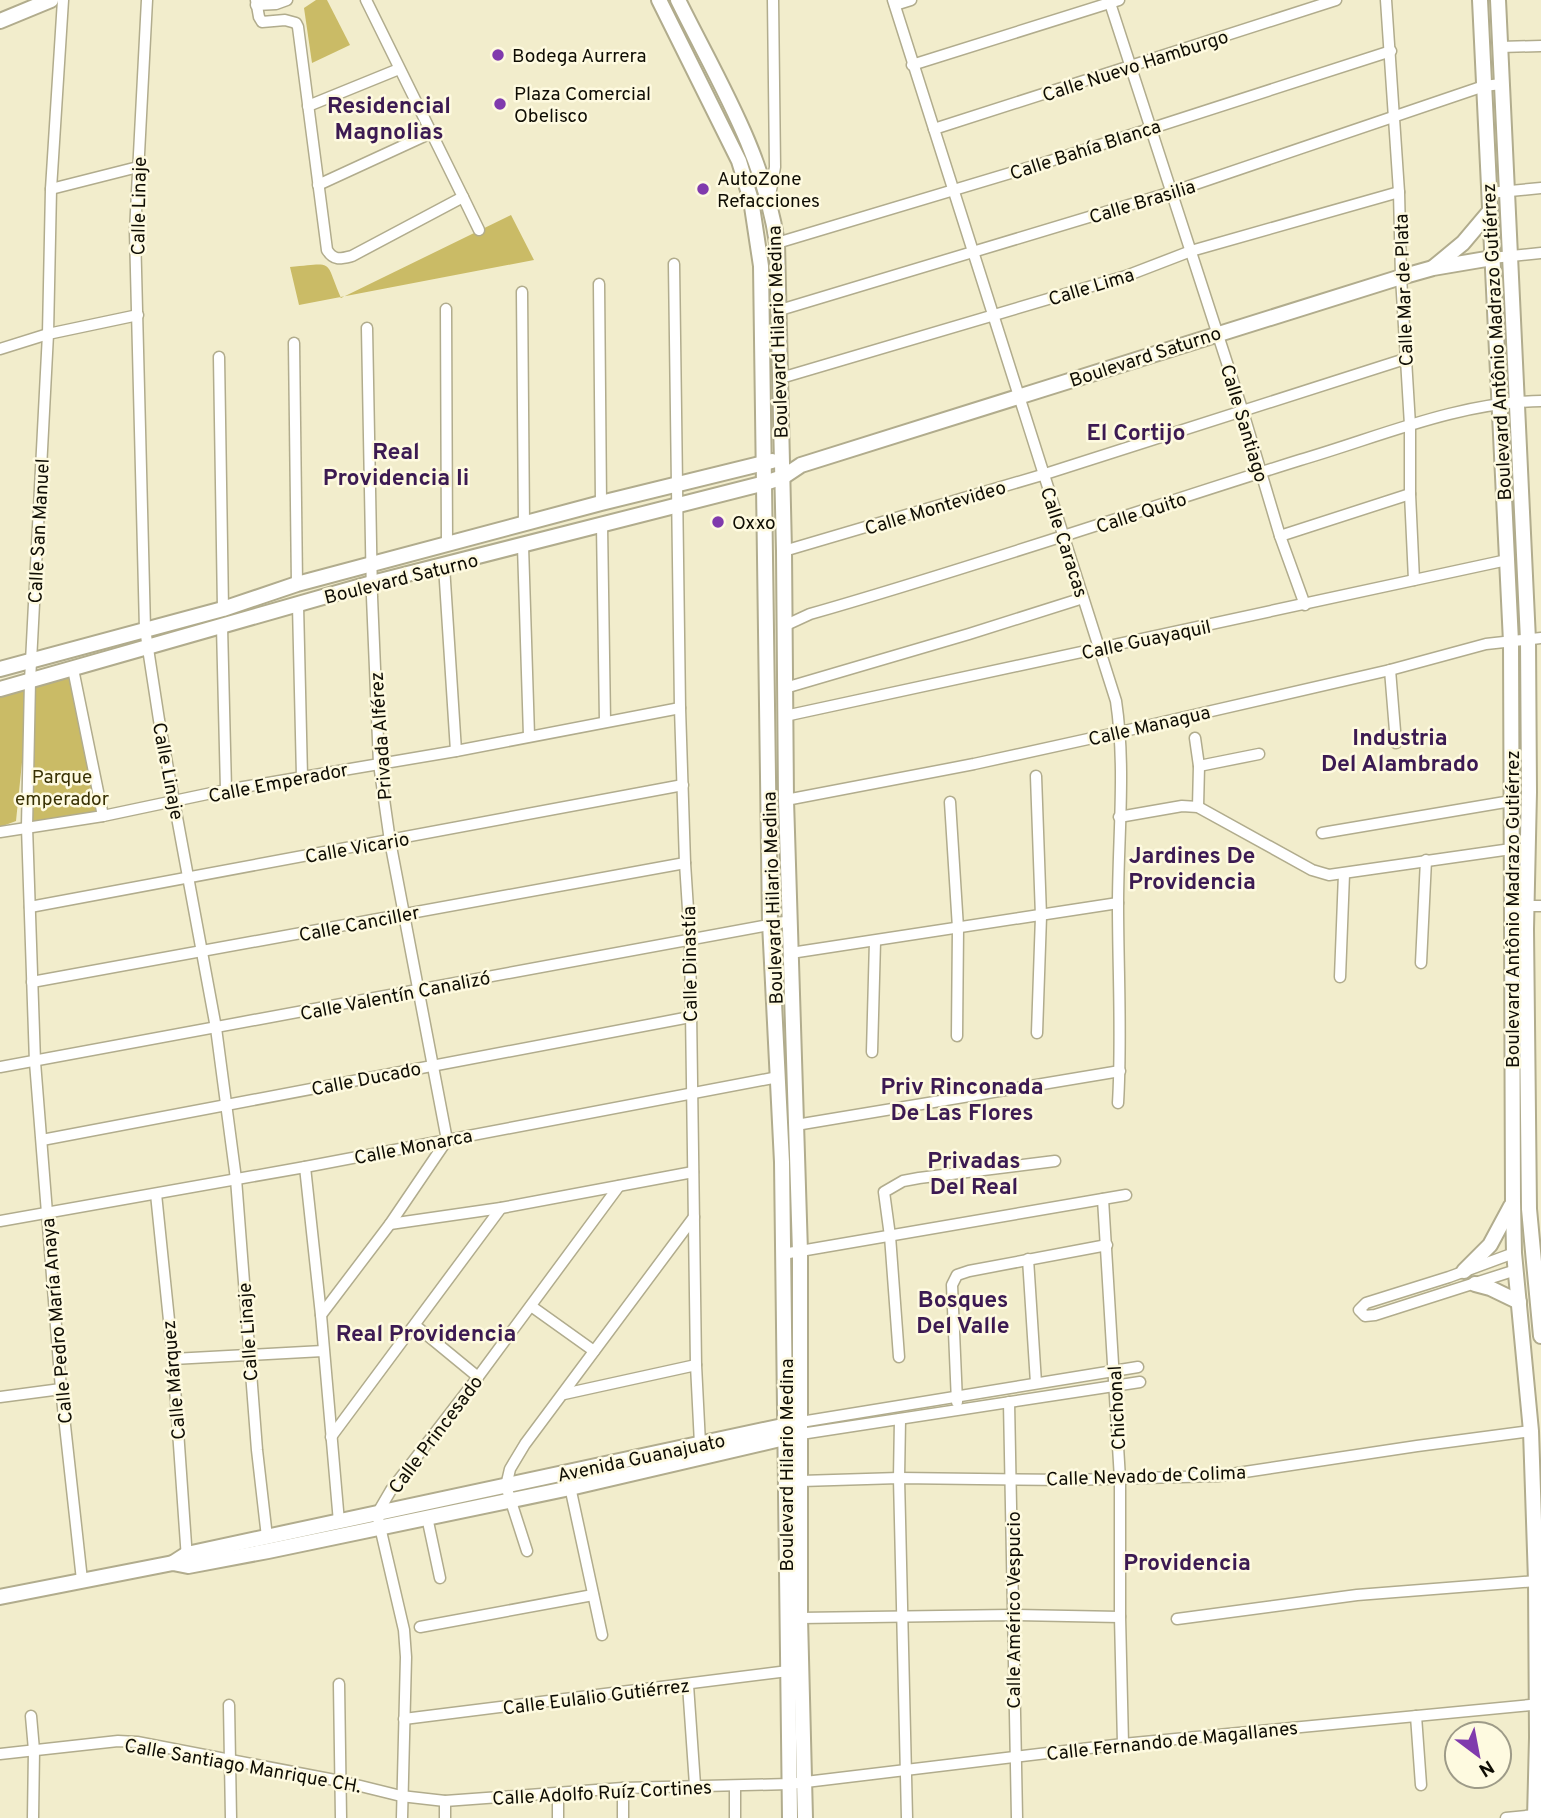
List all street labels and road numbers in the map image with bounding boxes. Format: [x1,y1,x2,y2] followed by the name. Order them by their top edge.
[1040,25,1232,108] street label: Calle Nuevo Hamburgo
[1007,115,1164,187] street label: Calle Bahía Blanca
[127,156,153,256] street label: Calle Linaje
[1086,175,1199,230] street label: Calle Brasilia
[1478,183,1518,501] street label: Boulevard Antônio Madrazo Gutiérrez
[1390,213,1420,367] street label: Calle Mar de Plata
[763,225,795,439] street label: Boulevard Hilario Medina
[1046,263,1137,312] street label: Calle Lima
[1067,322,1224,394] street label: Boulevard Saturno
[1214,362,1272,485] street label: Calle Santiago
[24,458,56,604] street label: Calle San Manuel
[862,476,1009,542] street label: Calle Montevideo
[1034,484,1092,601] street label: Calle Caracas
[1093,488,1190,540] street label: Calle Quito
[322,549,481,611] street label: Boulevard Saturno
[1079,616,1213,666] street label: Calle Guayaquil
[366,671,398,801] street label: Privada Alférez
[1086,701,1213,753] street label: Calle Managua
[146,721,188,822] street label: Calle Linaje
[1502,750,1526,1068] street label: Boulevard Antônio Madrazo Gutiérrez
[206,759,351,809] street label: Calle Emperador
[758,791,790,1005] street label: Boulevard Hilario Medina
[303,828,411,870] street label: Calle Vicario
[297,901,422,948] street label: Calle Canciller
[678,906,704,1022] street label: Calle Dinastía
[298,967,493,1027] street label: Calle Valentín Canalizó
[309,1058,423,1102] street label: Calle Ducado
[352,1125,475,1171] street label: Calle Monarca
[37,1217,79,1425] street label: Calle Pedro María Anaya
[234,1282,264,1382] street label: Calle Linaje
[158,1319,192,1441] street label: Calle Márquez
[776,1358,800,1572] street label: Boulevard Hilario Medina
[1104,1365,1132,1451] street label: Chichonal
[384,1371,489,1499] street label: Calle Princesado
[555,1429,728,1488] street label: Avenida Guanajuato
[1046,1462,1246,1492] street label: Calle Nevado de Colima
[1003,1511,1027,1709] street label: Calle Américo Vespucio
[501,1675,691,1721] street label: Calle Eulalio Gutiérrez
[1045,1717,1299,1767] street label: Calle Fernando de Magallanes
[122,1734,363,1800] street label: Calle Santiago Manrique CH.
[492,1776,713,1812] street label: Calle Adolfo Ruíz Cortines

